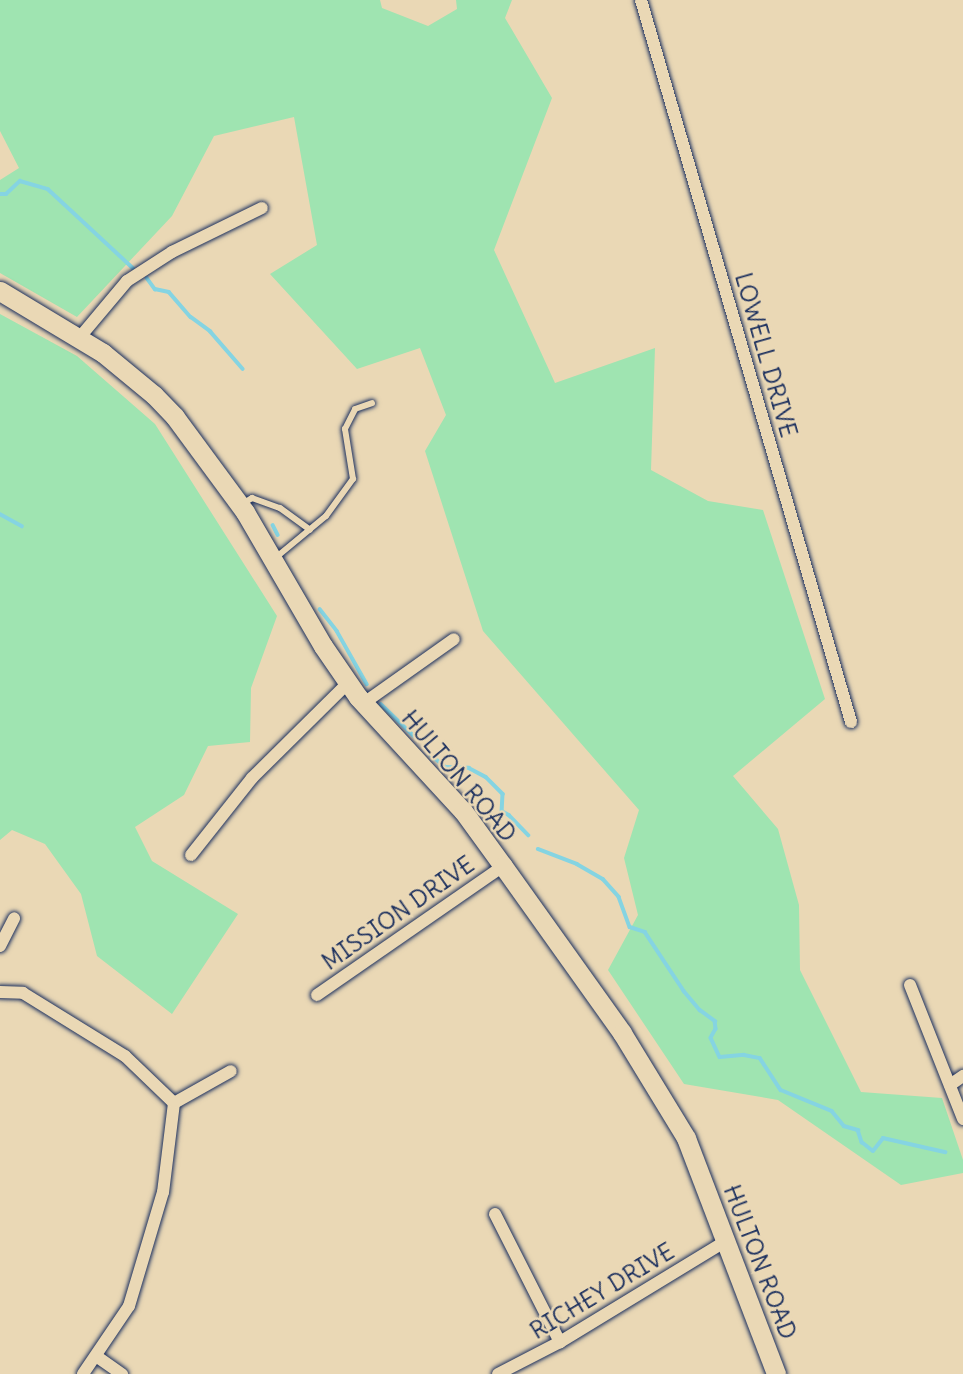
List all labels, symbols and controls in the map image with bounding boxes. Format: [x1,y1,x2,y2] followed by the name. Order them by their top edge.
[729,269,803,441] street label: LOWELL DRIVE
[396,704,522,848] street label: HULTON ROAD
[316,850,480,976] street label: MISSION DRIVE
[717,1181,803,1343] street label: HULTON ROAD
[525,1237,679,1345] street label: RICHEY DRIVE

